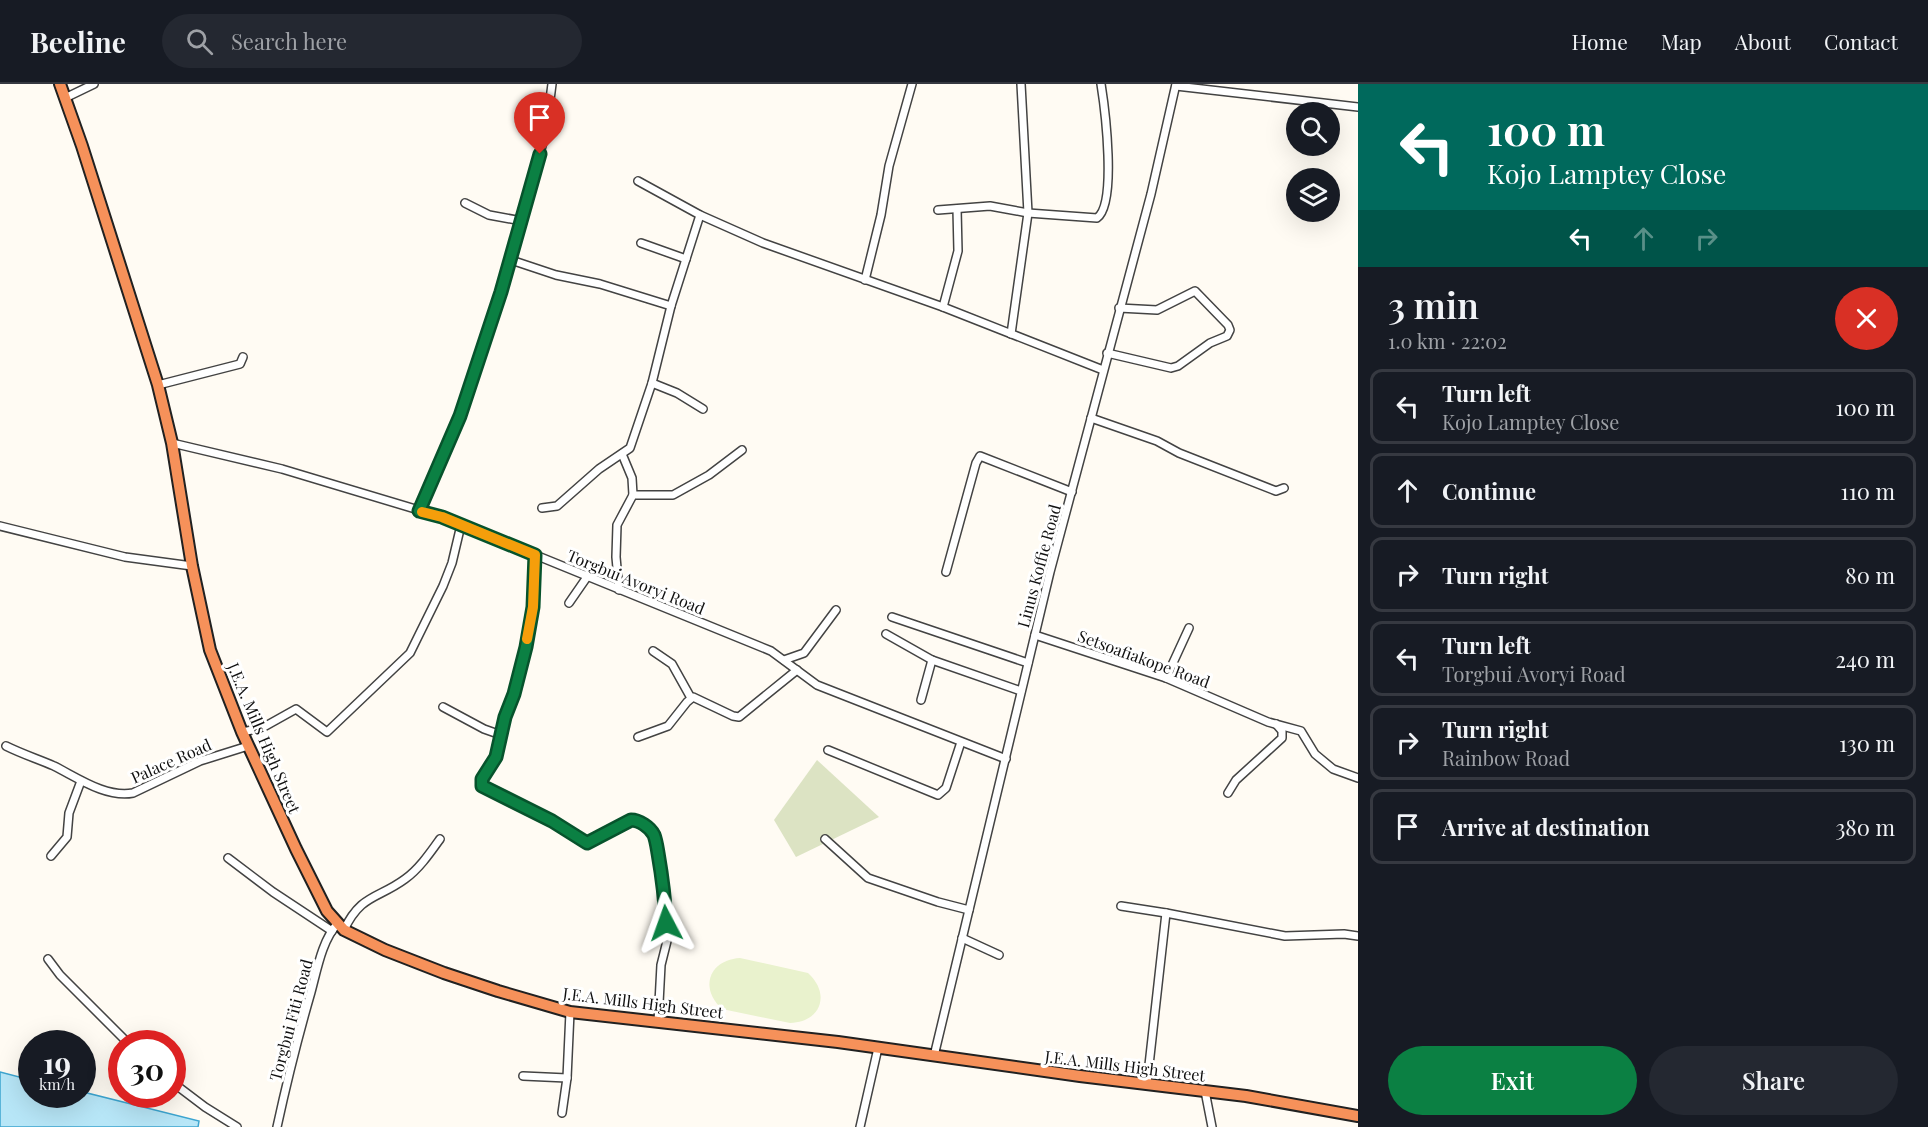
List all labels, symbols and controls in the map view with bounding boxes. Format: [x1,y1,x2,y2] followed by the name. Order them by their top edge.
[162,14,582,68] search box
[30,23,126,60] text: Beeline
[183,25,216,58] icon: search
[231,26,347,56] text: Search here
[1572,27,1628,55] text: Home
[1661,27,1702,55] text: Map
[1735,27,1791,55] text: About
[1824,27,1898,55] text: Contact
[514,92,565,154] pin
[523,101,556,134] icon: arrive
[1487,101,1605,157] text: 100 m
[1286,102,1340,222] map controls
[1286,102,1340,156] button: search
[1388,108,1466,186] icon: left
[1487,155,1726,191] text: Kojo Lamptey Close
[1286,168,1340,222] button: layers
[1564,222,1597,255] icon: left
[1627,222,1660,255] icon: ahead
[1690,222,1723,255] icon: right
[1388,280,1479,328] text: 3 min
[1835,287,1898,350] button: close
[1388,327,1507,354] text: 1.0 km · 22:02
[1442,378,1531,408] text: Turn left
[1391,390,1424,423] icon: left
[1835,392,1895,422] text: 100 m
[1442,408,1619,435] text: Kojo Lamptey Close
[1391,474,1424,507] icon: ahead
[1442,476,1536,506] text: Continue
[1841,476,1895,506] text: 110 m
[1012,502,1065,630] street label: Linus Koffie Road
[564,544,708,619] street label: Torgbui Avoryi Road
[1391,558,1424,591] icon: right
[1442,560,1548,590] text: Turn right
[1845,560,1895,590] text: 80 m
[1075,625,1213,692] street label: Setsoafiakope Road
[1442,630,1531,660] text: Turn left
[1391,642,1424,675] icon: left
[1835,644,1895,674] text: 240 m
[223,659,306,816] street label: J.E.A. Mills High Street
[1442,660,1626,687] text: Torgbui Avoryi Road
[1442,714,1548,744] text: Turn right
[1391,726,1424,759] icon: right
[1839,728,1895,758] text: 130 m
[127,733,214,788] street label: Palace Road
[1442,744,1570,771] text: Rainbow Road
[1391,810,1424,843] icon: arrive
[1442,812,1650,842] text: Arrive at destination
[1835,812,1895,842] text: 380 m
[634,891,698,955] position arrow
[264,957,317,1083] street label: Torgbui Fiti Road
[561,982,725,1023] street label: J.E.A. Mills High Street
[108,1030,186,1108] speed limit sign: 30
[43,1042,71,1082] text: 19
[1043,1045,1207,1086] street label: J.E.A. Mills High Street
[1388,1046,1637,1115] button: Exit
[1649,1046,1898,1115] button: Share
[39,1074,75,1094] text: km/h

